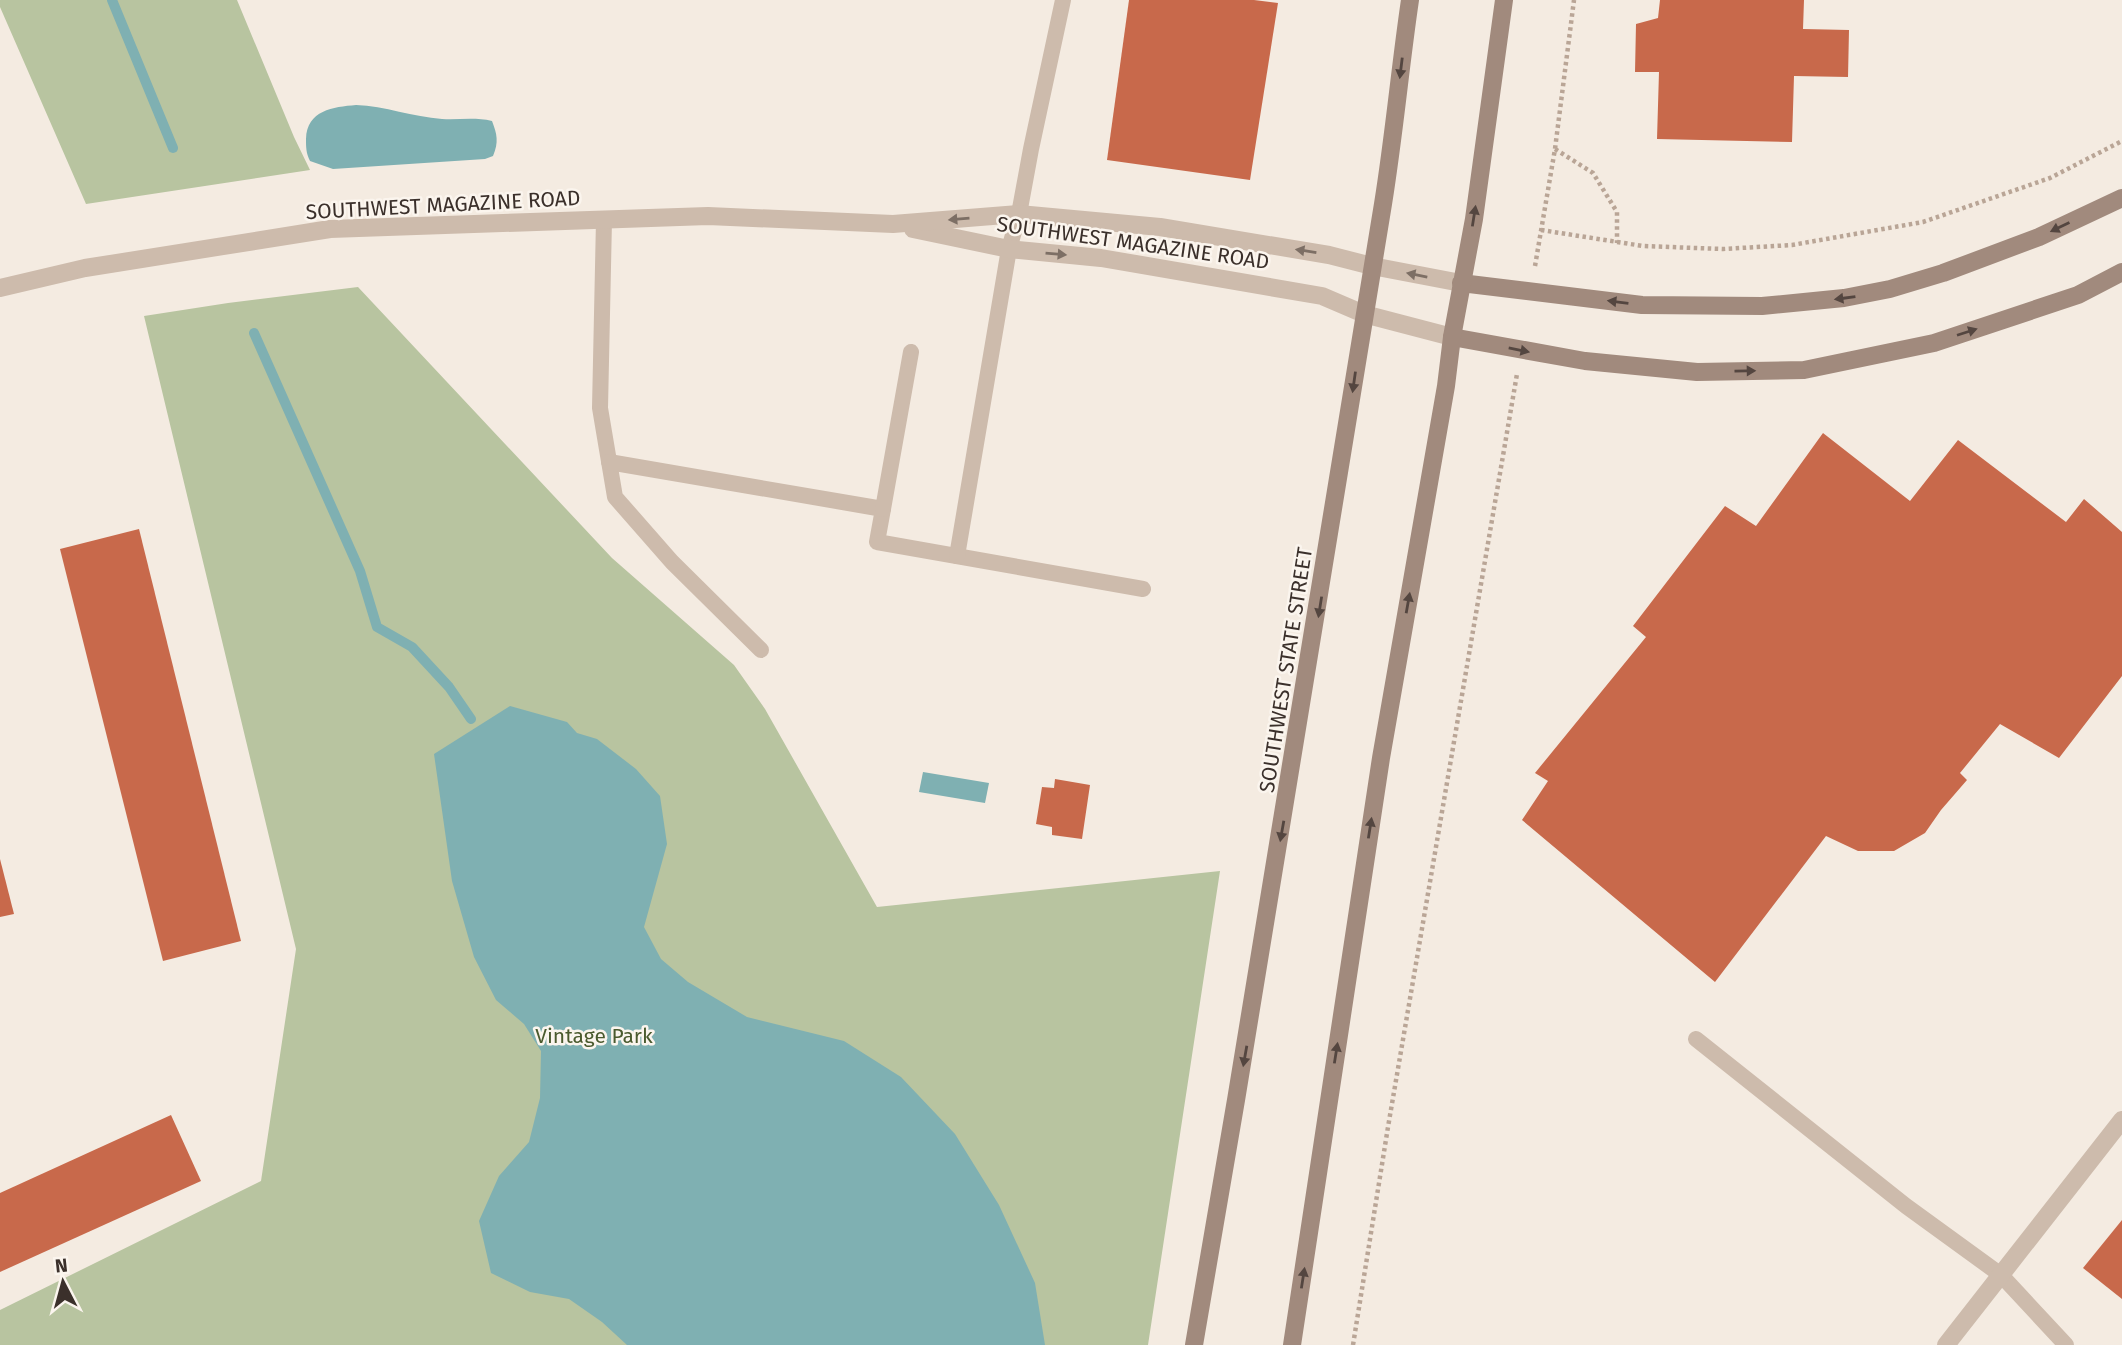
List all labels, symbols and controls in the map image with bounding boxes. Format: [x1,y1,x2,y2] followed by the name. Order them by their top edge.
[1395,57,1406,79] one-way arrow
[305,185,581,225] street label: SOUTHWEST MAGAZINE ROAD
[1469,205,1480,227] one-way arrow
[995,211,1271,275] street label: SOUTHWEST MAGAZINE ROAD
[947,214,969,225] one-way arrow
[2050,222,2071,233] one-way arrow
[1295,245,1317,256] one-way arrow
[1045,248,1067,259] one-way arrow
[1406,269,1428,280] one-way arrow
[1834,292,1856,303] one-way arrow
[1607,297,1629,308] one-way arrow
[1957,326,1978,337] one-way arrow
[1508,345,1530,356] one-way arrow
[1734,365,1756,377] one-way arrow
[1348,371,1359,393] one-way arrow
[1254,545,1318,795] street label: SOUTHWEST STATE STREET
[1402,592,1413,614] one-way arrow
[1314,596,1325,618] one-way arrow
[1365,816,1376,838] one-way arrow
[1276,820,1287,842] one-way arrow
[535,1023,653,1049] park label: Vintage Park
[1331,1041,1342,1063] one-way arrow
[1239,1045,1250,1067] one-way arrow
[28,1247,98,1317] north arrow
[54,1253,69,1278] text: N
[1297,1266,1308,1288] one-way arrow

